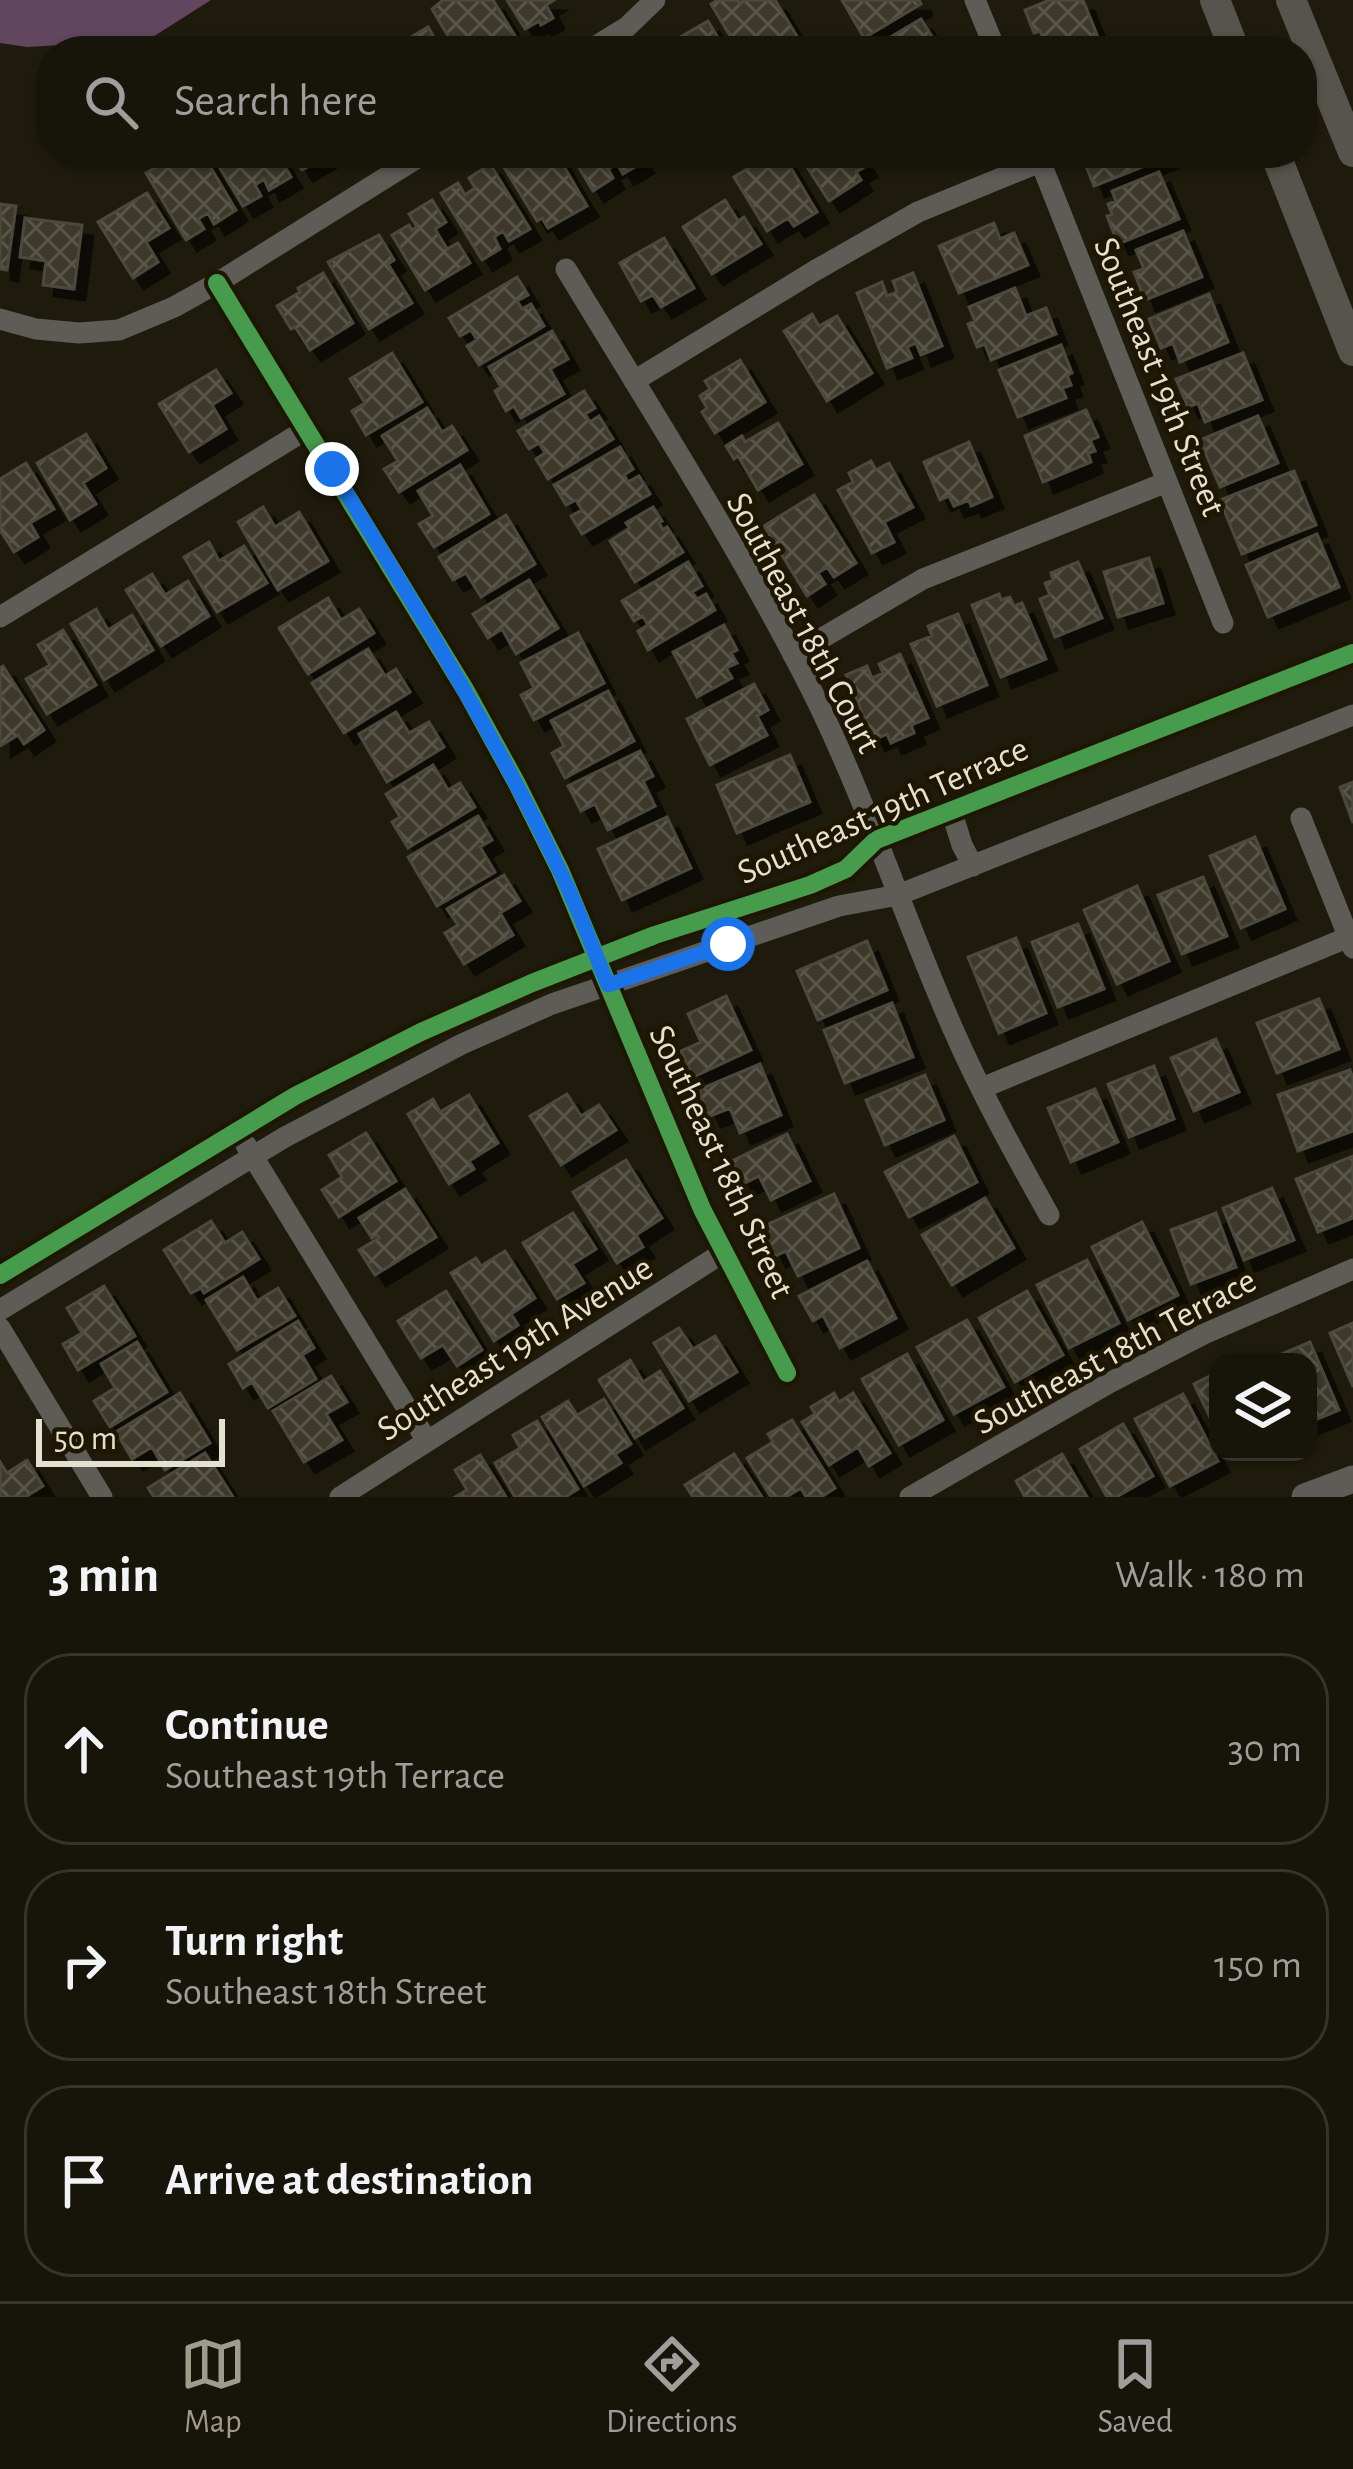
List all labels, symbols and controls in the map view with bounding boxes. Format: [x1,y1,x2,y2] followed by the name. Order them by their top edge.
[36,36,1317,168] search box
[78,69,144,135] icon: search
[174,79,377,124] text: Search here
[1087,232,1232,522] street label: Southeast 19th Street
[305,442,359,496] route end
[720,487,887,759] street label: Southeast 18th Court
[732,731,1033,891] street label: Southeast 19th Terrace
[701,917,755,971] route start
[642,1020,800,1304] street label: Southeast 18th Street
[371,1249,659,1448] street label: Southeast 19th Avenue
[968,1262,1262,1441] street label: Southeast 18th Terrace
[1209,1353,1317,1461] map controls
[1209,1353,1317,1461] button: layers
[36,1413,225,1466] scale bar
[54,1423,117,1456] text: 50 m
[48,1550,159,1601] text: 3 min
[1115,1556,1305,1595] text: Walk · 180 m
[165,1703,329,1748] text: Continue
[51,1716,117,1782] icon: ahead
[1228,1730,1302,1769] text: 30 m
[165,1757,505,1796] text: Southeast 19th Terrace
[165,1919,343,1964] text: Turn right
[51,1932,117,1998] icon: right
[1214,1946,1302,1985] text: 150 m
[165,1973,487,2012] text: Southeast 18th Street
[51,2148,117,2214] icon: arrive
[165,2158,533,2203] text: Arrive at destination
[180,2331,246,2443] tab: Map
[606,2331,737,2443] tab: Directions
[1097,2331,1173,2443] tab: Saved

